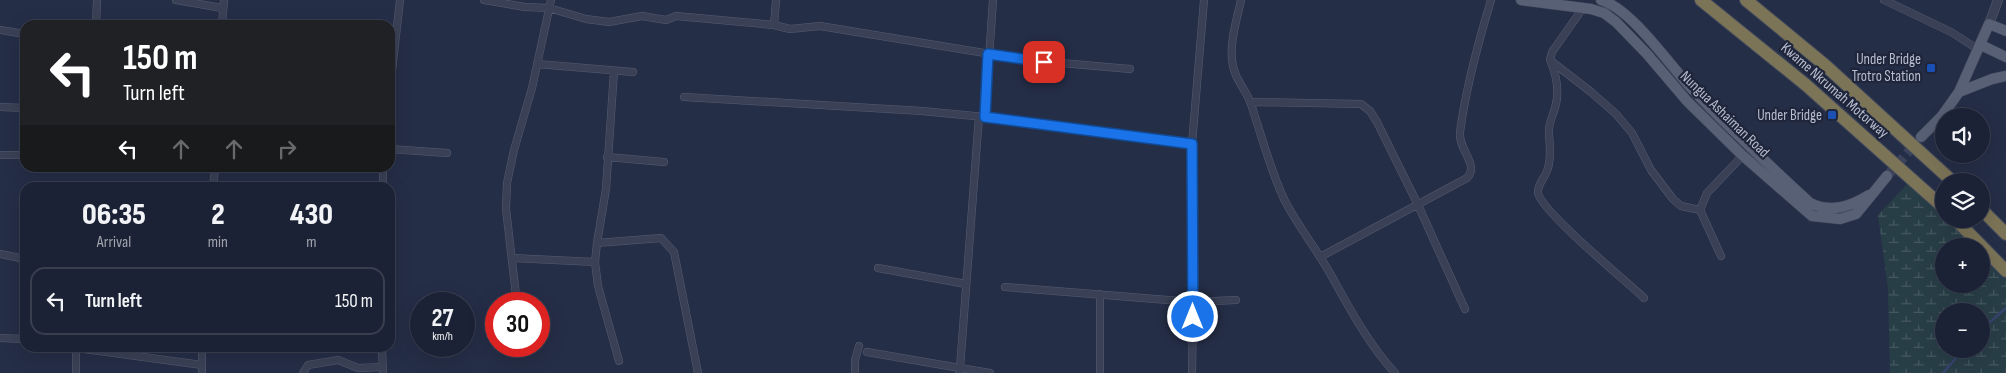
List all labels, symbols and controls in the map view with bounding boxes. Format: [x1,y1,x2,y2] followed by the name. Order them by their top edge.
[123,37,197,80] text: 150 m
[1777,38,1893,143] street label: Kwame Nkrumah Motorway
[40,40,105,105] icon: left
[1023,41,1065,83] pin
[1030,48,1058,76] icon: arrive
[1852,50,1921,86] place label: Under Bridge Trotro Station
[1925,62,1937,74] marker: Under Bridge Trotro Station
[1676,67,1773,162] street label: Nungua Ashaiman Road
[123,80,185,107] text: Turn left
[1757,106,1822,125] place label: Under Bridge
[1935,108,1990,358] map controls
[1935,108,1990,163] button: sound
[1826,109,1838,121] marker: Under Bridge
[114,135,142,163] icon: left
[167,135,195,163] icon: ahead
[220,135,248,163] icon: ahead
[273,135,301,163] icon: right
[1935,173,1990,228] button: layers
[82,197,146,233] text: 06:35
[211,197,225,233] text: 2
[290,197,333,233] text: 430
[97,233,131,252] text: Arrival
[208,233,228,252] text: min
[306,233,317,252] text: m
[1935,238,1990,293] button: +
[42,287,70,315] icon: left
[85,290,142,313] text: Turn left
[335,290,373,313] text: 150 m
[1166,290,1218,342] position arrow
[485,292,550,357] speed limit sign: 30
[432,303,453,334] text: 27
[1935,303,1990,358] button: −
[432,329,453,344] text: km/h

